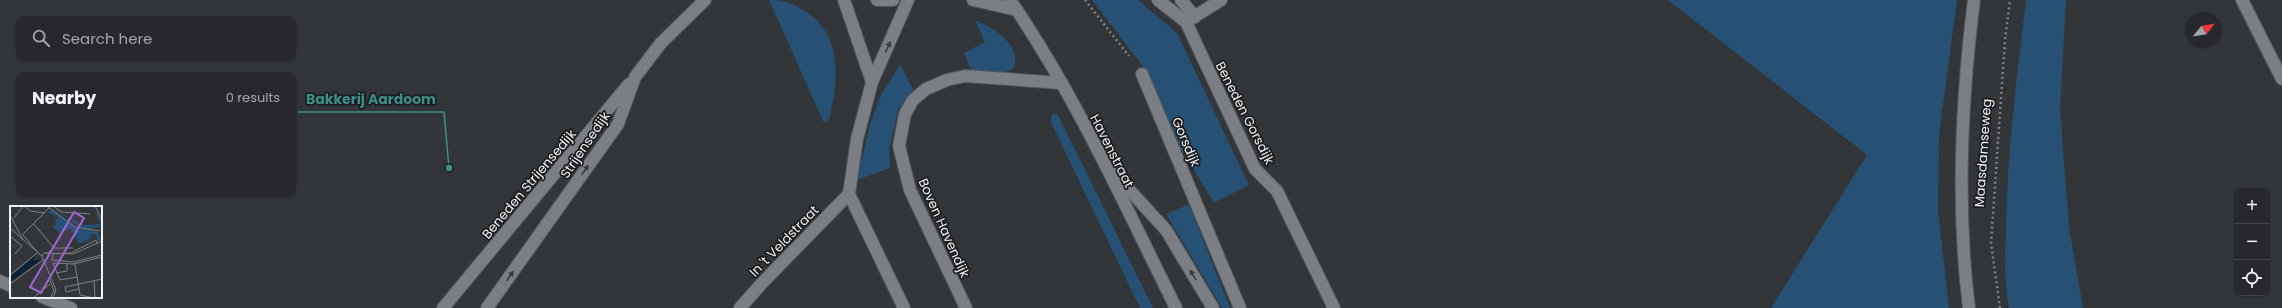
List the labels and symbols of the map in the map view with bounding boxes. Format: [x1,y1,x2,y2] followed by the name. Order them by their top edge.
[2186,12,2222,48] north arrow
[885,41,891,53] one-way arrow
[1211,58,1279,168] street label: Beneden Gorsdijk
[298,86,444,112] callout: Bakkerij Aardoom
[306,89,436,109] text: Bakkerij Aardoom
[1970,98,1996,208] street label: Maasdamseweg
[556,108,615,182] street label: Strijensedijk
[1085,111,1139,191] street label: Havenstraat
[1167,114,1205,170] street label: Gorsdijk
[477,125,581,243] street label: Beneden Strijensedijk
[581,165,589,176] one-way arrow
[914,175,975,281] street label: Boven Havendijk
[745,201,823,281] street label: In 't Veldstraat
[10,206,102,298] inset map
[1190,269,1197,281] one-way arrow
[506,271,514,282] one-way arrow

